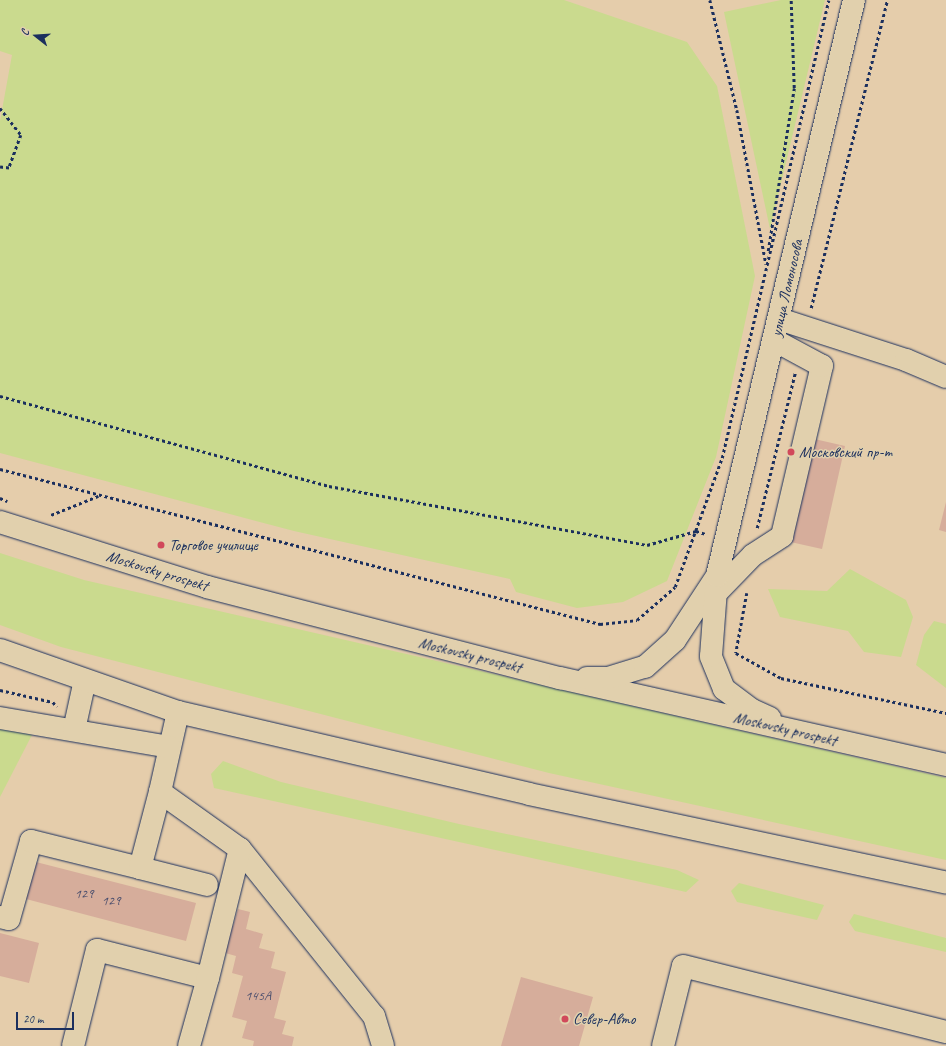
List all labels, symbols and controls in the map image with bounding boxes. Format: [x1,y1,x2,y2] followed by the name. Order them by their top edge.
[16,16,56,56] north arrow
[17,28,32,37] text: С
[767,238,807,338] street label: улица Ломоносова
[799,442,892,462] place label: Московский пр-т
[786,447,796,457] marker: Московский пр-т
[169,535,259,555] place label: Торговое училище
[156,540,166,550] marker: Торговое училище
[104,546,210,596] street label: Moskovsky prospekt
[417,633,523,677] street label: Moskovsky prospekt
[732,708,838,750] street label: Moskovsky prospekt
[75,886,93,902] house number: 129
[102,893,120,909] house number: 129
[245,988,271,1004] house number: 145А
[18,1004,76,1030] scale bar
[573,1009,636,1029] place label: Север-Авто
[23,1011,43,1027] text: 20 m
[560,1014,570,1024] marker: Север-Авто

